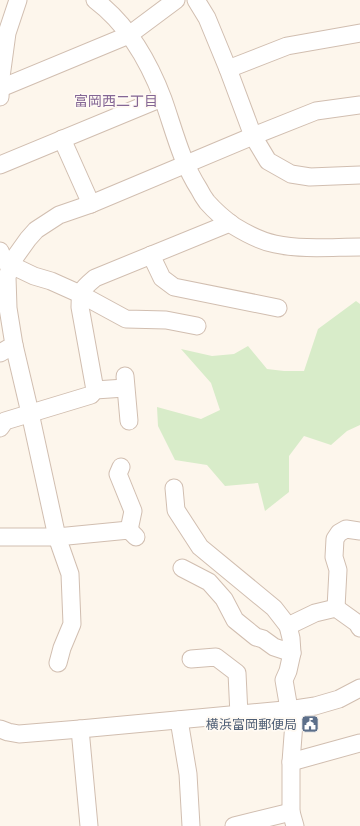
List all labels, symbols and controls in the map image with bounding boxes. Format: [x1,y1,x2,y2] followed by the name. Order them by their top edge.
[74,93,158,110] district label: 富岡西二丁目
[300,714,320,734] public building icon: 横浜富岡郵便局
[206,717,297,732] place label: 横浜富岡郵便局

